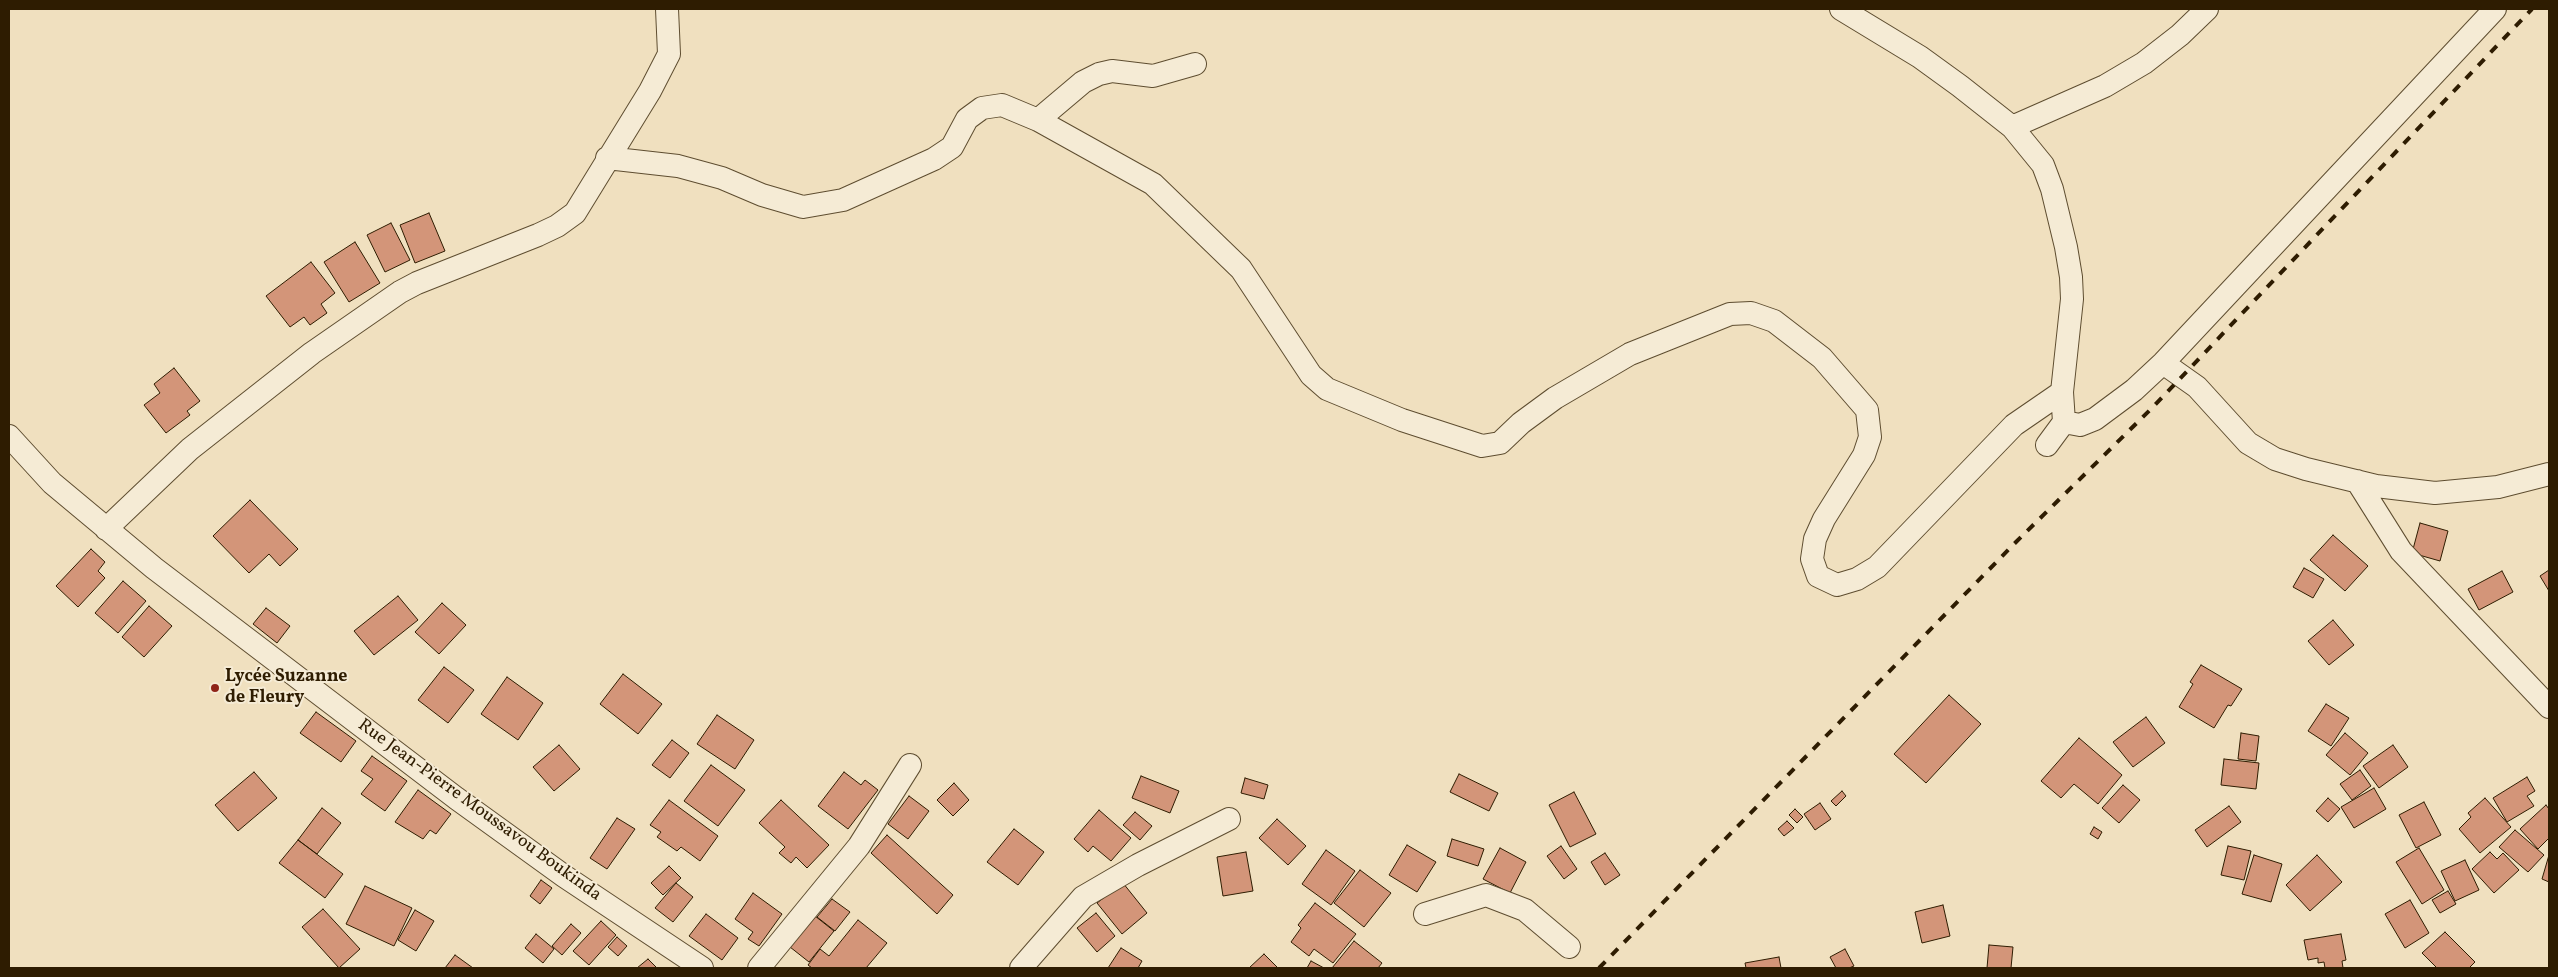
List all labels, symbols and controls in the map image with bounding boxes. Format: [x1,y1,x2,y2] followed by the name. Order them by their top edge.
[225,667,347,710] place label: Lycée Suzanne de Fleury
[209,682,221,694] marker: Lycée Suzanne de Fleury
[353,715,605,907] street label: Rue Jean-Pierre Moussavou Boukinda

